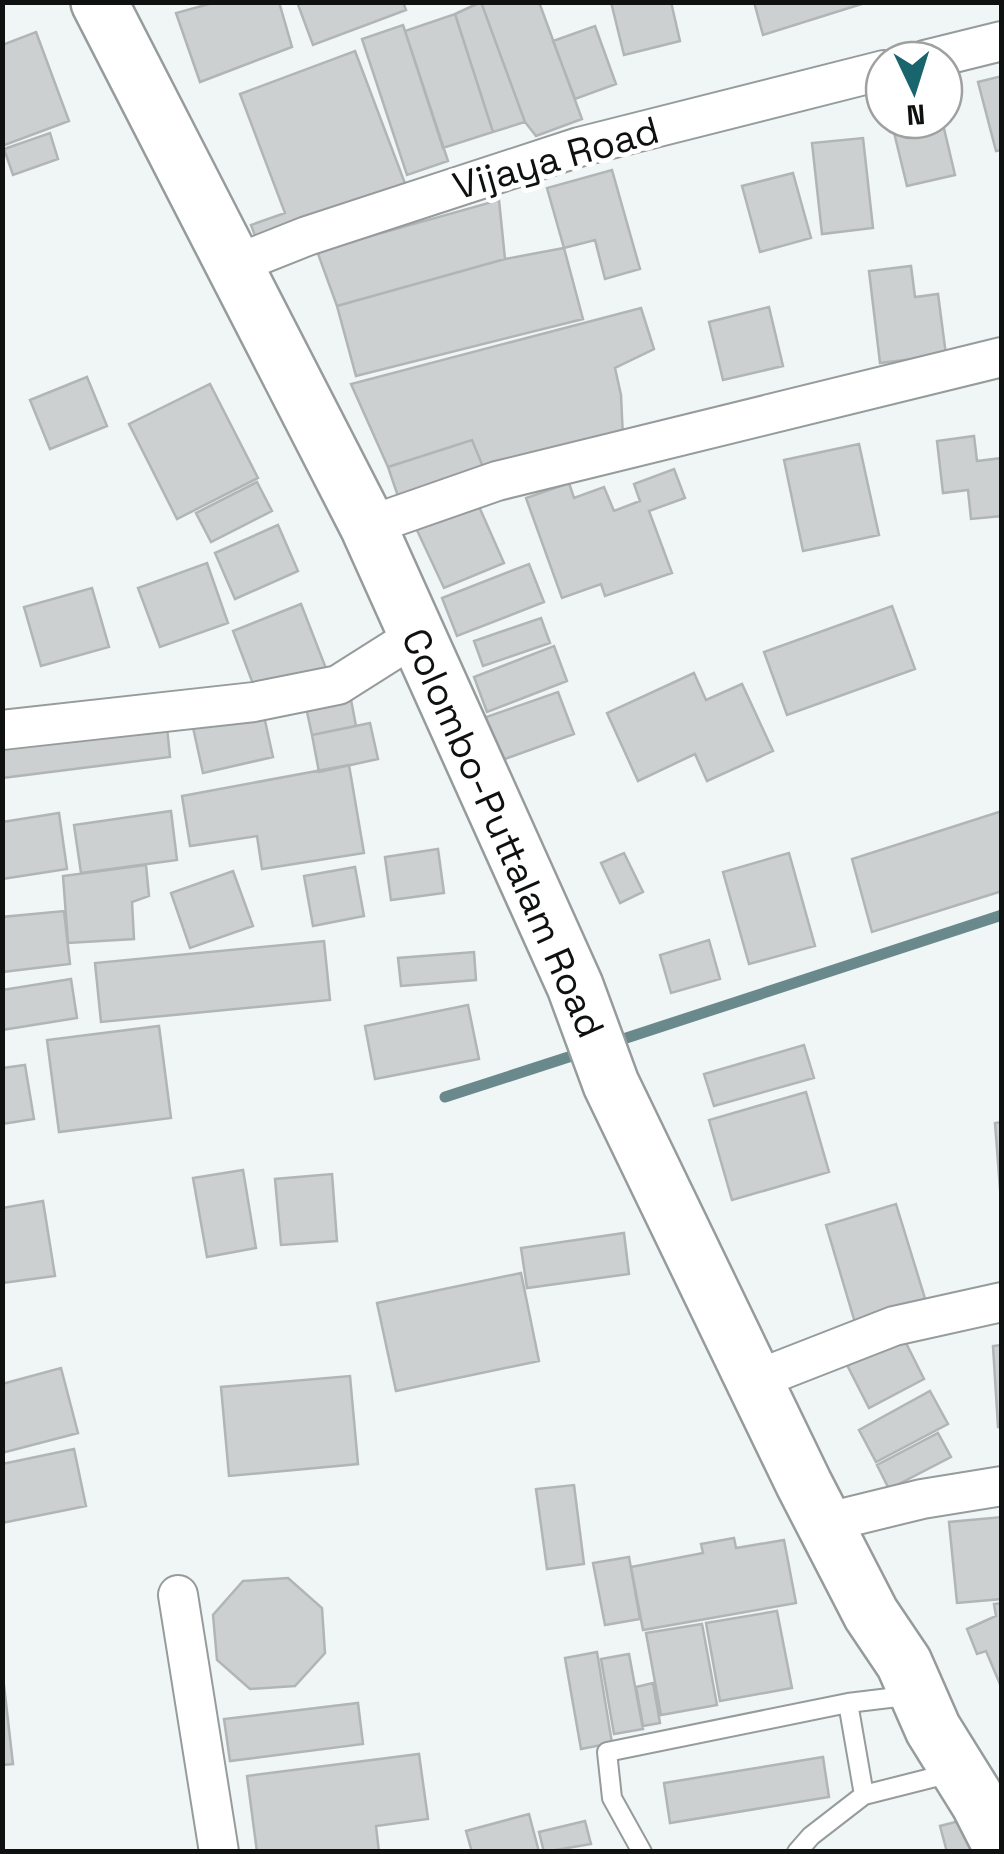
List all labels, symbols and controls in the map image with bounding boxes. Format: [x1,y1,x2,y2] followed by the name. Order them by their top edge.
[864,40,964,140] north arrow
[905,96,926,134] text: N
[448,106,664,210] street label: Vijaya Road
[391,621,615,1045] street label: Colombo-Puttalam Road

